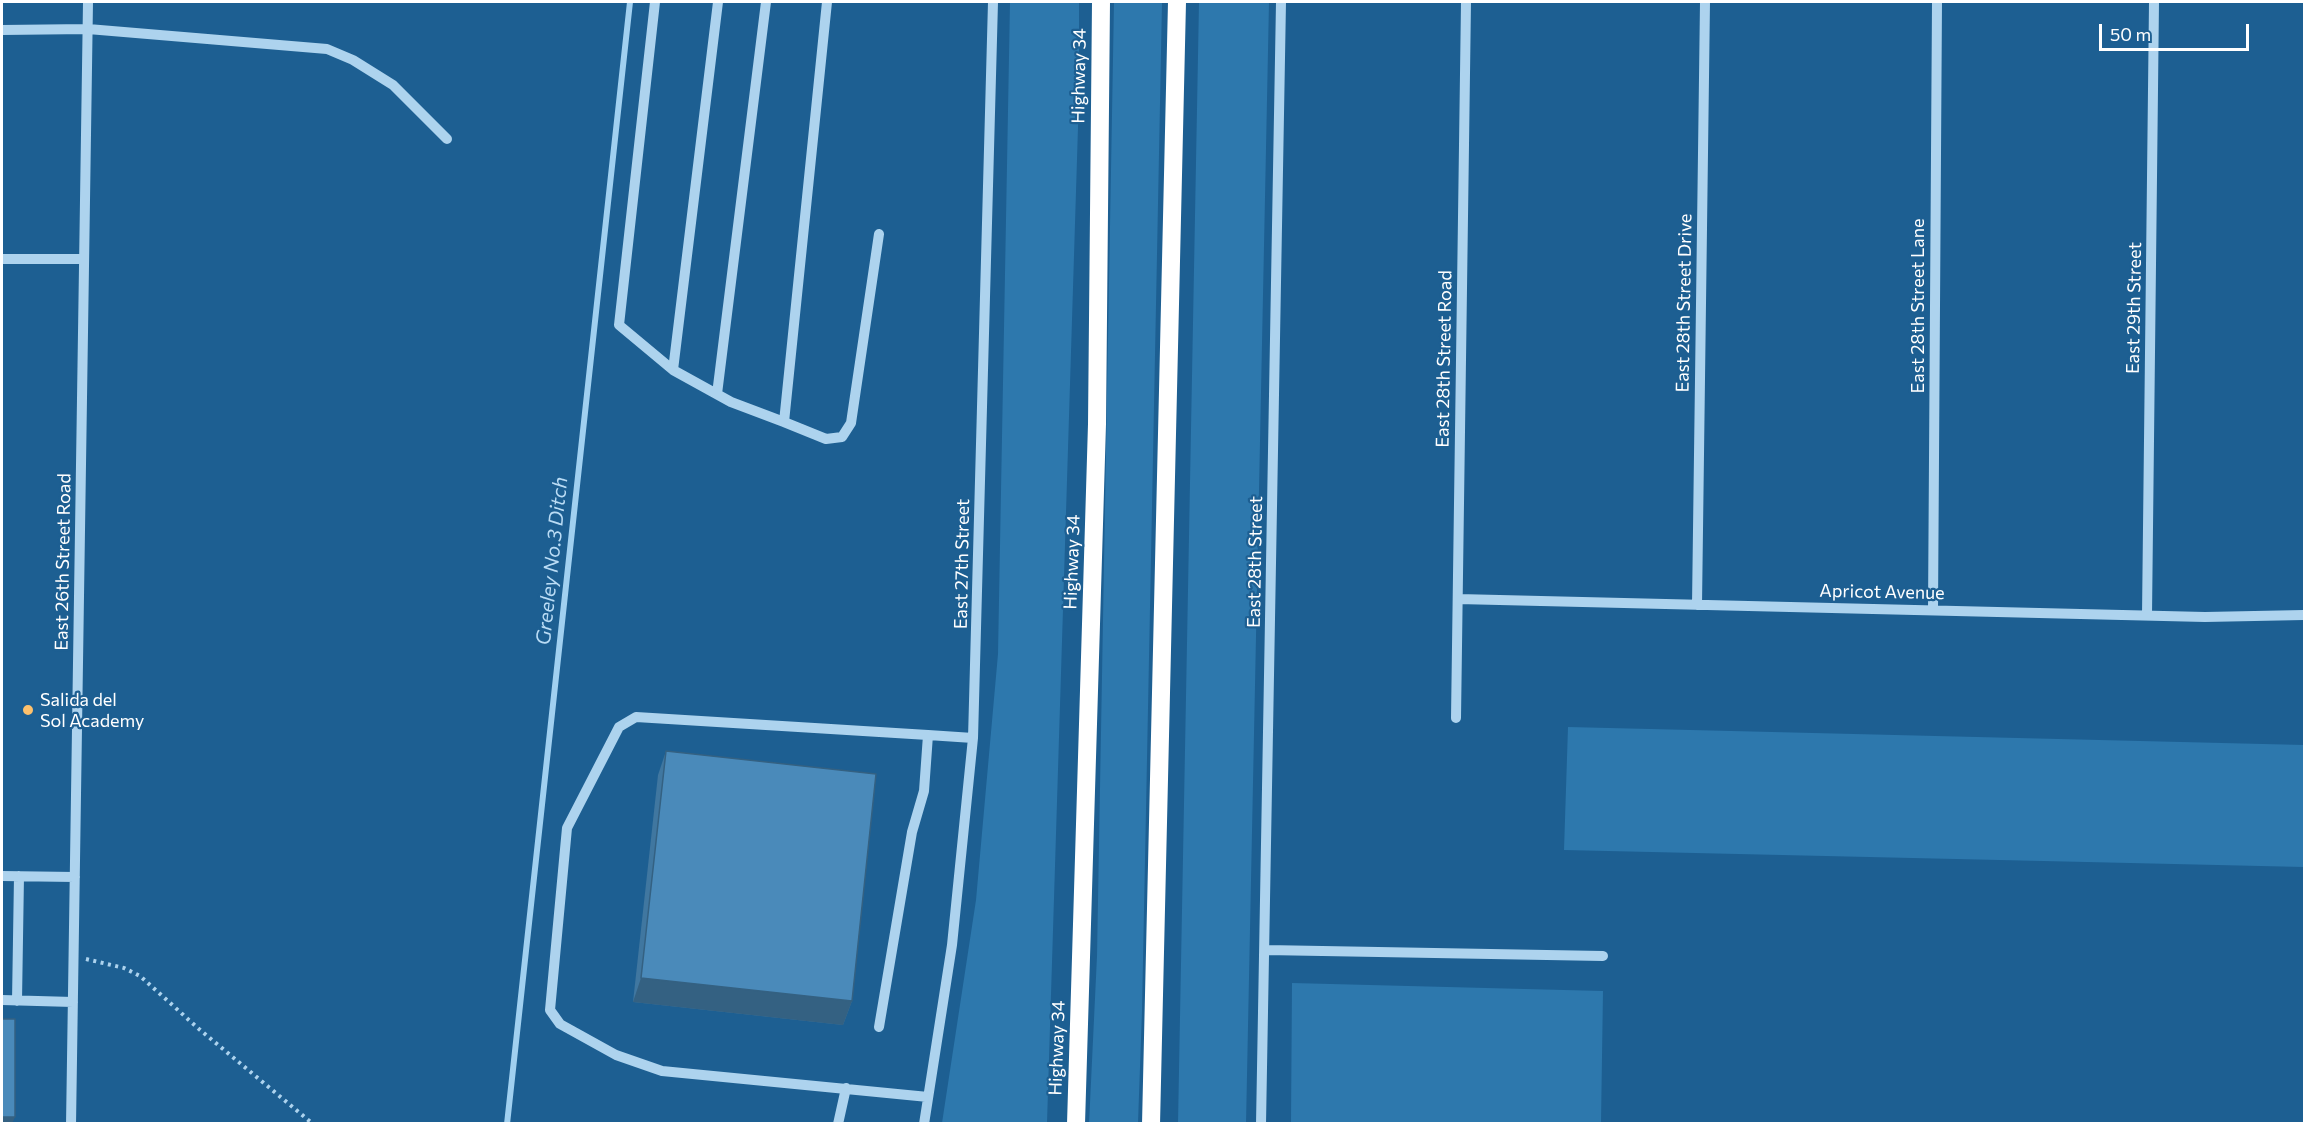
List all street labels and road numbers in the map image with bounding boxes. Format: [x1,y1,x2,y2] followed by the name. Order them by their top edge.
[1067,28,1091,124] street label: Highway 34
[1672,213,1696,393] street label: East 28th Street Drive
[1907,219,1929,393] street label: East 28th Street Lane
[2122,242,2146,374] street label: East 29th Street
[1432,270,1456,448] street label: East 28th Street Road
[51,473,75,651] street label: East 26th Street Road
[1243,496,1267,628] street label: East 28th Street
[950,499,974,629] street label: East 27th Street
[1060,514,1084,610] street label: Highway 34
[1819,580,1945,604] street label: Apricot Avenue
[1045,1000,1069,1096] street label: Highway 34

